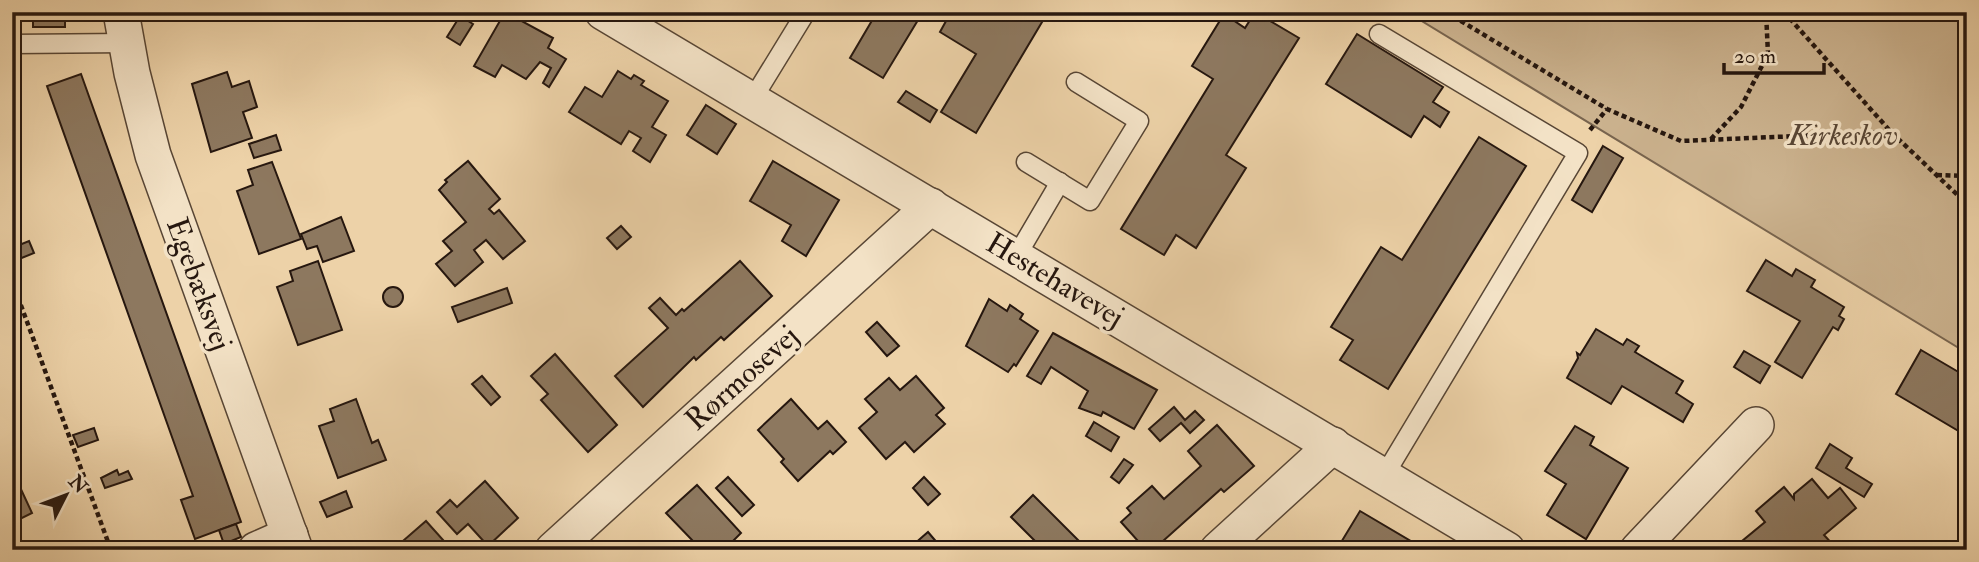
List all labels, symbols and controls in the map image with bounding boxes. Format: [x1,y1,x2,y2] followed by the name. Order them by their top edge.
[1724,32,1823,76] scale bar
[1734,43,1776,70] text: 20 m
[1786,117,1898,154] park label: Kirkeskov
[158,213,240,355] street label: Egebæksvej
[979,224,1131,336] street label: Hestehavevej
[678,318,806,438] street label: Rørmosevej
[32,461,102,530] north arrow
[63,469,93,499] text: N

